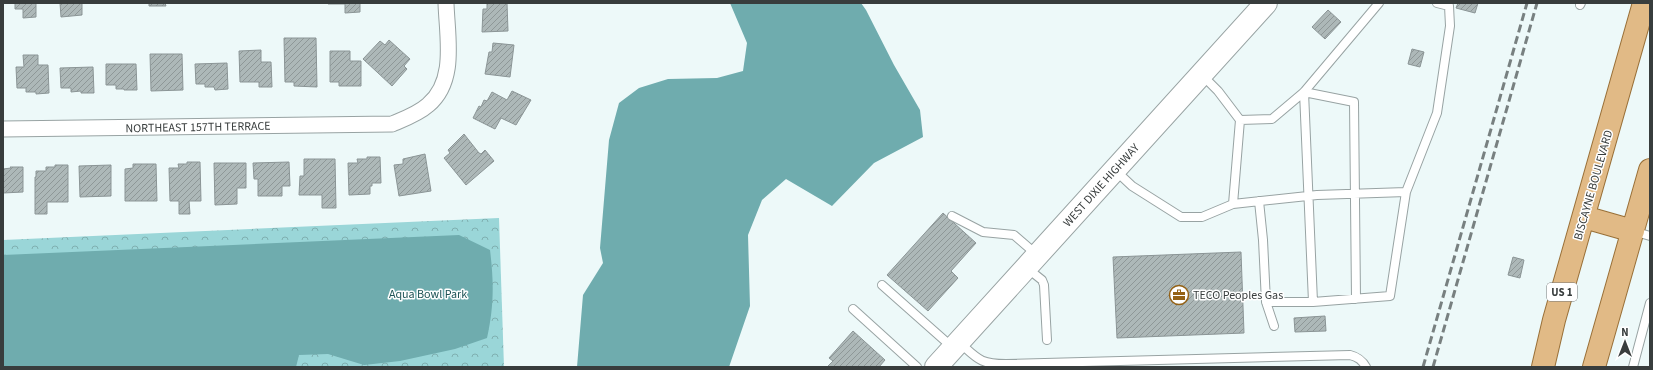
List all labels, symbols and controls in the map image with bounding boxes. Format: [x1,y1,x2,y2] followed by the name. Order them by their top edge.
[125,118,271,137] street label: NORTHEAST 157TH TERRACE
[1570,128,1617,242] street label: BISCAYNE BOULEVARD
[1059,140,1144,231] street label: WEST DIXIE HIGHWAY
[1547,283,1577,301] road number: US 1
[1168,284,1190,306] office icon: TECO Peoples Gas
[389,286,467,303] park label: Aqua Bowl Park
[1193,287,1283,304] place label: TECO Peoples Gas
[1605,322,1645,362] north arrow
[1621,325,1629,340] text: N

